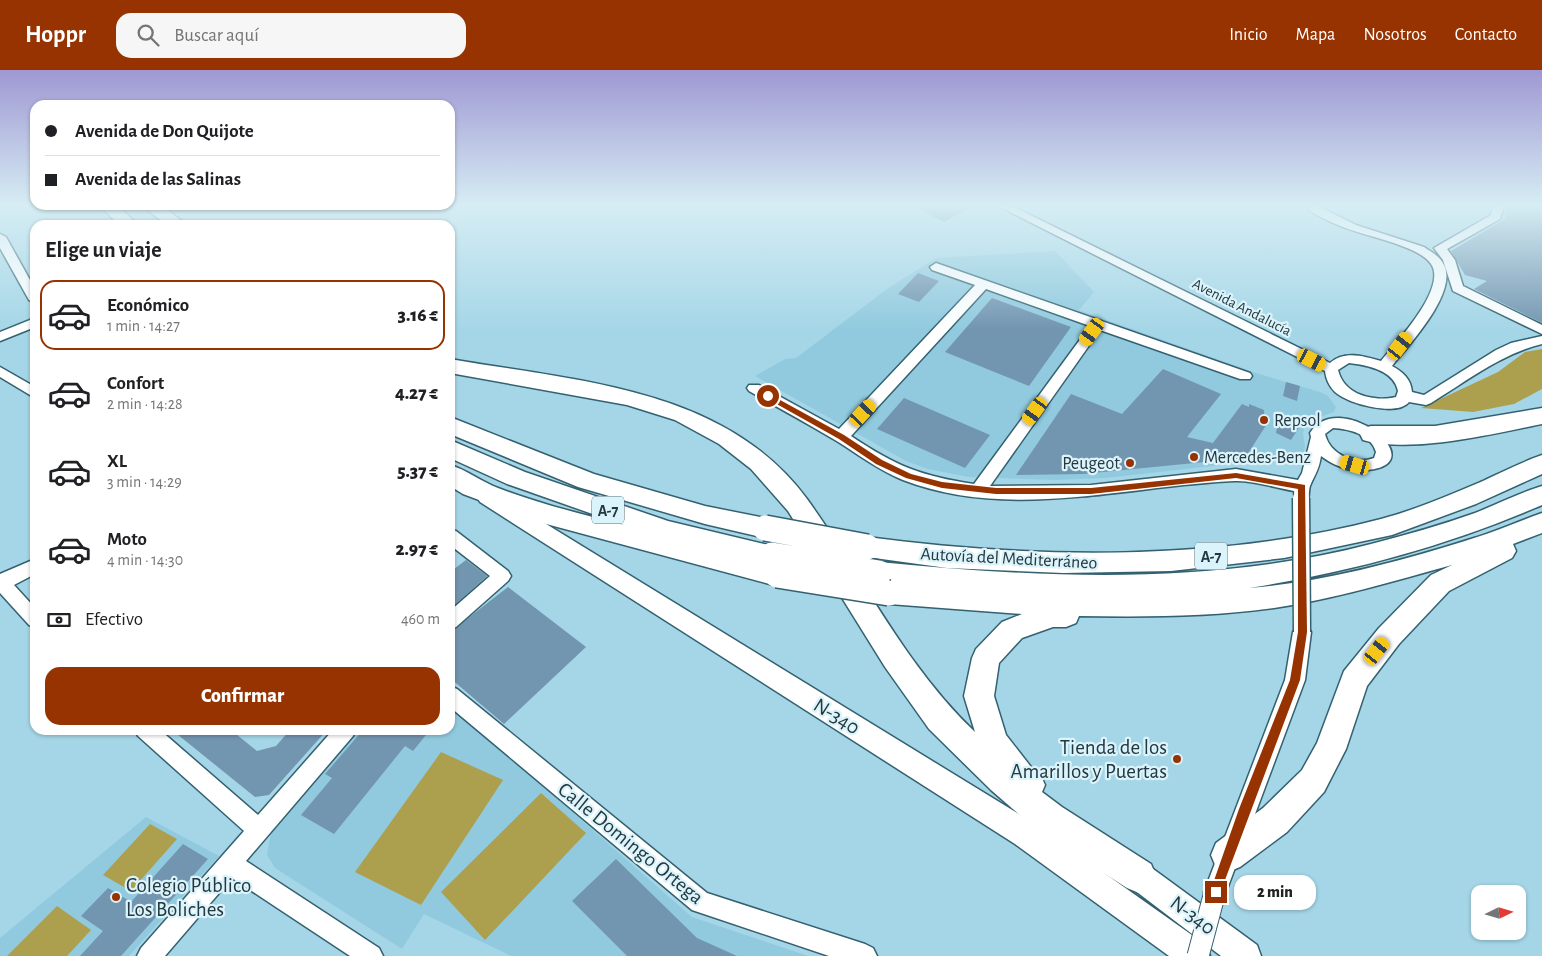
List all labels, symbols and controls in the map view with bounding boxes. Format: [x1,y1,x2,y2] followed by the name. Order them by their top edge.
[116,13,466,58] search box
[134,21,162,49] icon: search
[25,23,86,47] text: Hoppr
[174,26,259,45] text: Buscar aquí
[1229,26,1268,44] text: Inicio
[1296,26,1335,44] text: Mapa
[1363,26,1427,44] text: Nosotros
[1455,26,1517,44] text: Contacto
[75,122,254,141] text: Avenida de Don Quijote
[75,170,241,189] text: Avenida de las Salinas
[45,239,162,261] text: Elige un viaje
[1190,276,1294,339] street label: Avenida Andalucía
[47,293,92,338] icon: car
[107,296,189,315] text: Económico
[398,306,438,325] text: 3.16 €
[1077,315,1106,349] car
[107,318,180,334] text: 1 min · 14:27
[1384,330,1415,362] car
[1295,347,1328,373] car
[47,371,92,416] icon: car
[107,374,164,393] text: Confort
[395,384,438,403] text: 4.27 €
[757,385,779,407] route start
[1020,394,1049,428] car
[107,396,183,412] text: 2 min · 14:28
[847,397,878,429] car
[1274,412,1321,430] place label: Repsol
[1258,414,1270,426] marker: Repsol
[47,449,92,494] icon: car
[1204,449,1311,467] place label: Mercedes-Benz
[1188,451,1200,463] marker: Mercedes-Benz
[107,452,127,471] text: XL
[1338,454,1371,476] car
[1062,455,1120,473] place label: Peugeot
[1124,457,1136,469] marker: Peugeot
[397,462,438,481] text: 5.37 €
[107,474,182,490] text: 3 min · 14:29
[592,496,624,524] road number: A-7
[47,527,92,572] icon: car
[107,530,147,549] text: Moto
[395,540,438,559] text: 2.97 €
[1195,542,1227,570] road number: A-7
[920,545,1098,573] street label: Autovía del Mediterráneo
[107,552,183,568] text: 4 min · 14:30
[45,606,73,634] icon: cash
[85,610,143,629] text: Efectivo
[401,611,440,627] text: 460 m
[1361,635,1392,667] car
[45,667,440,725] button: Confirmar
[810,694,864,739] street label: N-340
[1011,737,1167,782] place label: Tienda de los Amarillos y Puertas
[1171,753,1183,765] marker: Tienda de los Amarillos y Puertas
[554,779,708,908] street label: Calle Domingo Ortega
[1234,874,1316,910] callout: 2 min
[126,875,251,920] place label: Colegio Público Los Boliches
[1205,881,1227,903] route end
[1257,884,1293,900] text: 2 min
[1471,885,1526,940] north arrow
[1471,885,1526,940] map controls
[110,891,122,903] marker: Colegio Público Los Boliches
[1166,892,1219,939] street label: N-340

